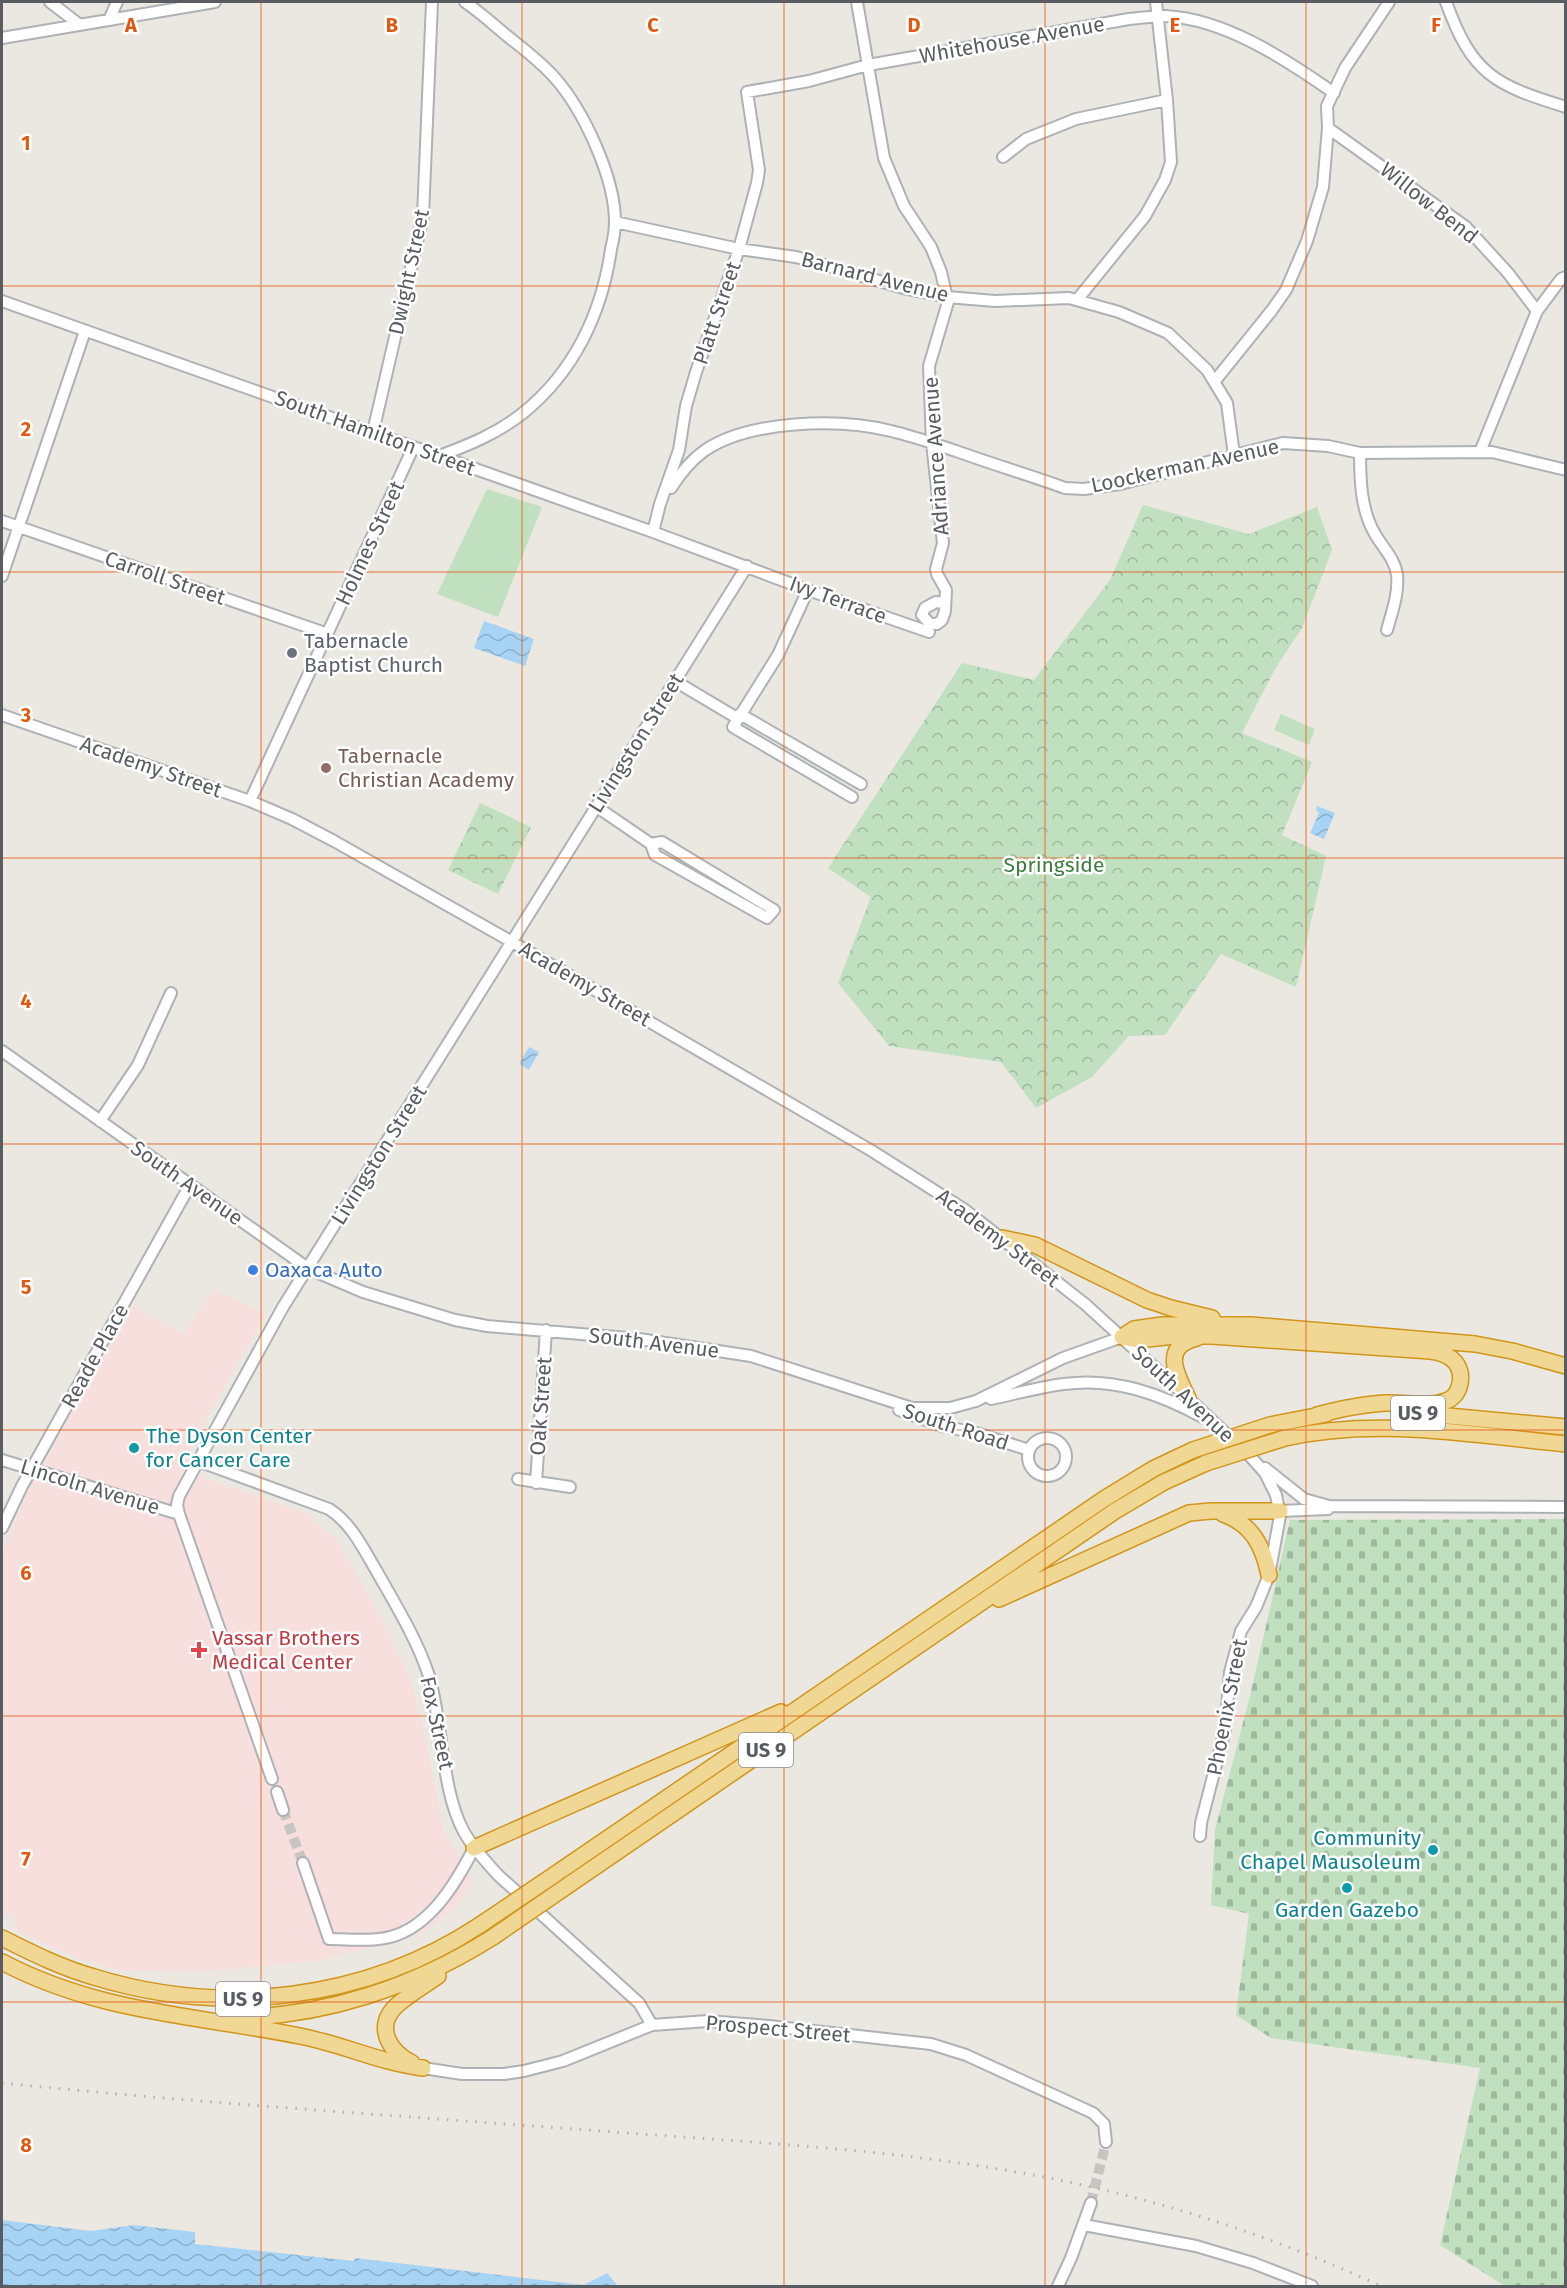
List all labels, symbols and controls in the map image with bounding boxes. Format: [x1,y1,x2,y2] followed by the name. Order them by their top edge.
[917,11,1107,69] street label: Whitehouse Avenue
[124,13,138,37] text: A
[386,13,398,37] text: B
[647,13,659,37] text: C
[907,13,921,37] text: D
[1170,13,1180,37] text: E
[1431,13,1441,37] text: F
[21,131,31,155] text: 1
[1375,157,1483,249] street label: Willow Bend
[383,206,435,337] street label: Dwight Street
[798,246,952,308] street label: Barnard Avenue
[687,258,747,368] street label: Platt Street
[917,376,955,536] street label: Adriance Avenue
[271,385,479,482] street label: South Hamilton Street
[21,417,31,441] text: 2
[1089,433,1281,499] street label: Loockerman Avenue
[330,476,410,609] street label: Holmes Street
[101,545,229,611] street label: Carroll Street
[786,570,890,630] street label: Ivy Terrace
[304,628,443,678] place label: Tabernacle Baptist Church
[285,646,299,660] marker: Tabernacle Baptist Church
[583,668,690,818] street label: Livingston Street
[20,703,31,727] text: 3
[77,731,226,804] street label: Academy Street
[338,743,515,793] place label: Tabernacle Christian Academy
[319,761,333,775] marker: Tabernacle Christian Academy
[1004,852,1104,878] park label: Springside
[514,936,656,1032] street label: Academy Street
[20,989,32,1013] text: 4
[326,1080,433,1230] street label: Livingston Street
[126,1135,248,1231] street label: South Avenue
[931,1183,1065,1293] street label: Academy Street
[265,1257,383,1283] place label: Oaxaca Auto
[246,1263,260,1277] marker: Oaxaca Auto
[21,1275,32,1299] text: 5
[56,1299,134,1413] street label: Reade Place
[587,1322,721,1364] street label: South Avenue
[1126,1340,1240,1448] street label: South Avenue
[525,1355,557,1456] street label: Oak Street
[1391,1396,1445,1430] road number: US 9
[900,1398,1012,1456] street label: South Road
[146,1423,312,1473] place label: The Dyson Center for Cancer Care
[127,1441,141,1455] marker: The Dyson Center for Cancer Care
[17,1453,163,1521] street label: Lincoln Avenue
[20,1561,32,1585] text: 6
[212,1625,360,1675] place label: Vassar Brothers Medical Center
[1201,1636,1253,1778] street label: Phoenix Street
[190,1641,208,1659] marker: Vassar Brothers Medical Center
[414,1674,460,1772] street label: Fox Street
[739,1733,793,1767] road number: US 9
[1240,1825,1422,1875] place label: Community Chapel Mausoleum
[1426,1843,1440,1857] marker: Community Chapel Mausoleum
[21,1847,31,1871] text: 7
[1340,1881,1354,1895] marker: Garden Gazebo
[1275,1897,1419,1923] place label: Garden Gazebo
[216,1982,270,2016] road number: US 9
[704,2010,852,2048] street label: Prospect Street
[20,2133,32,2157] text: 8

